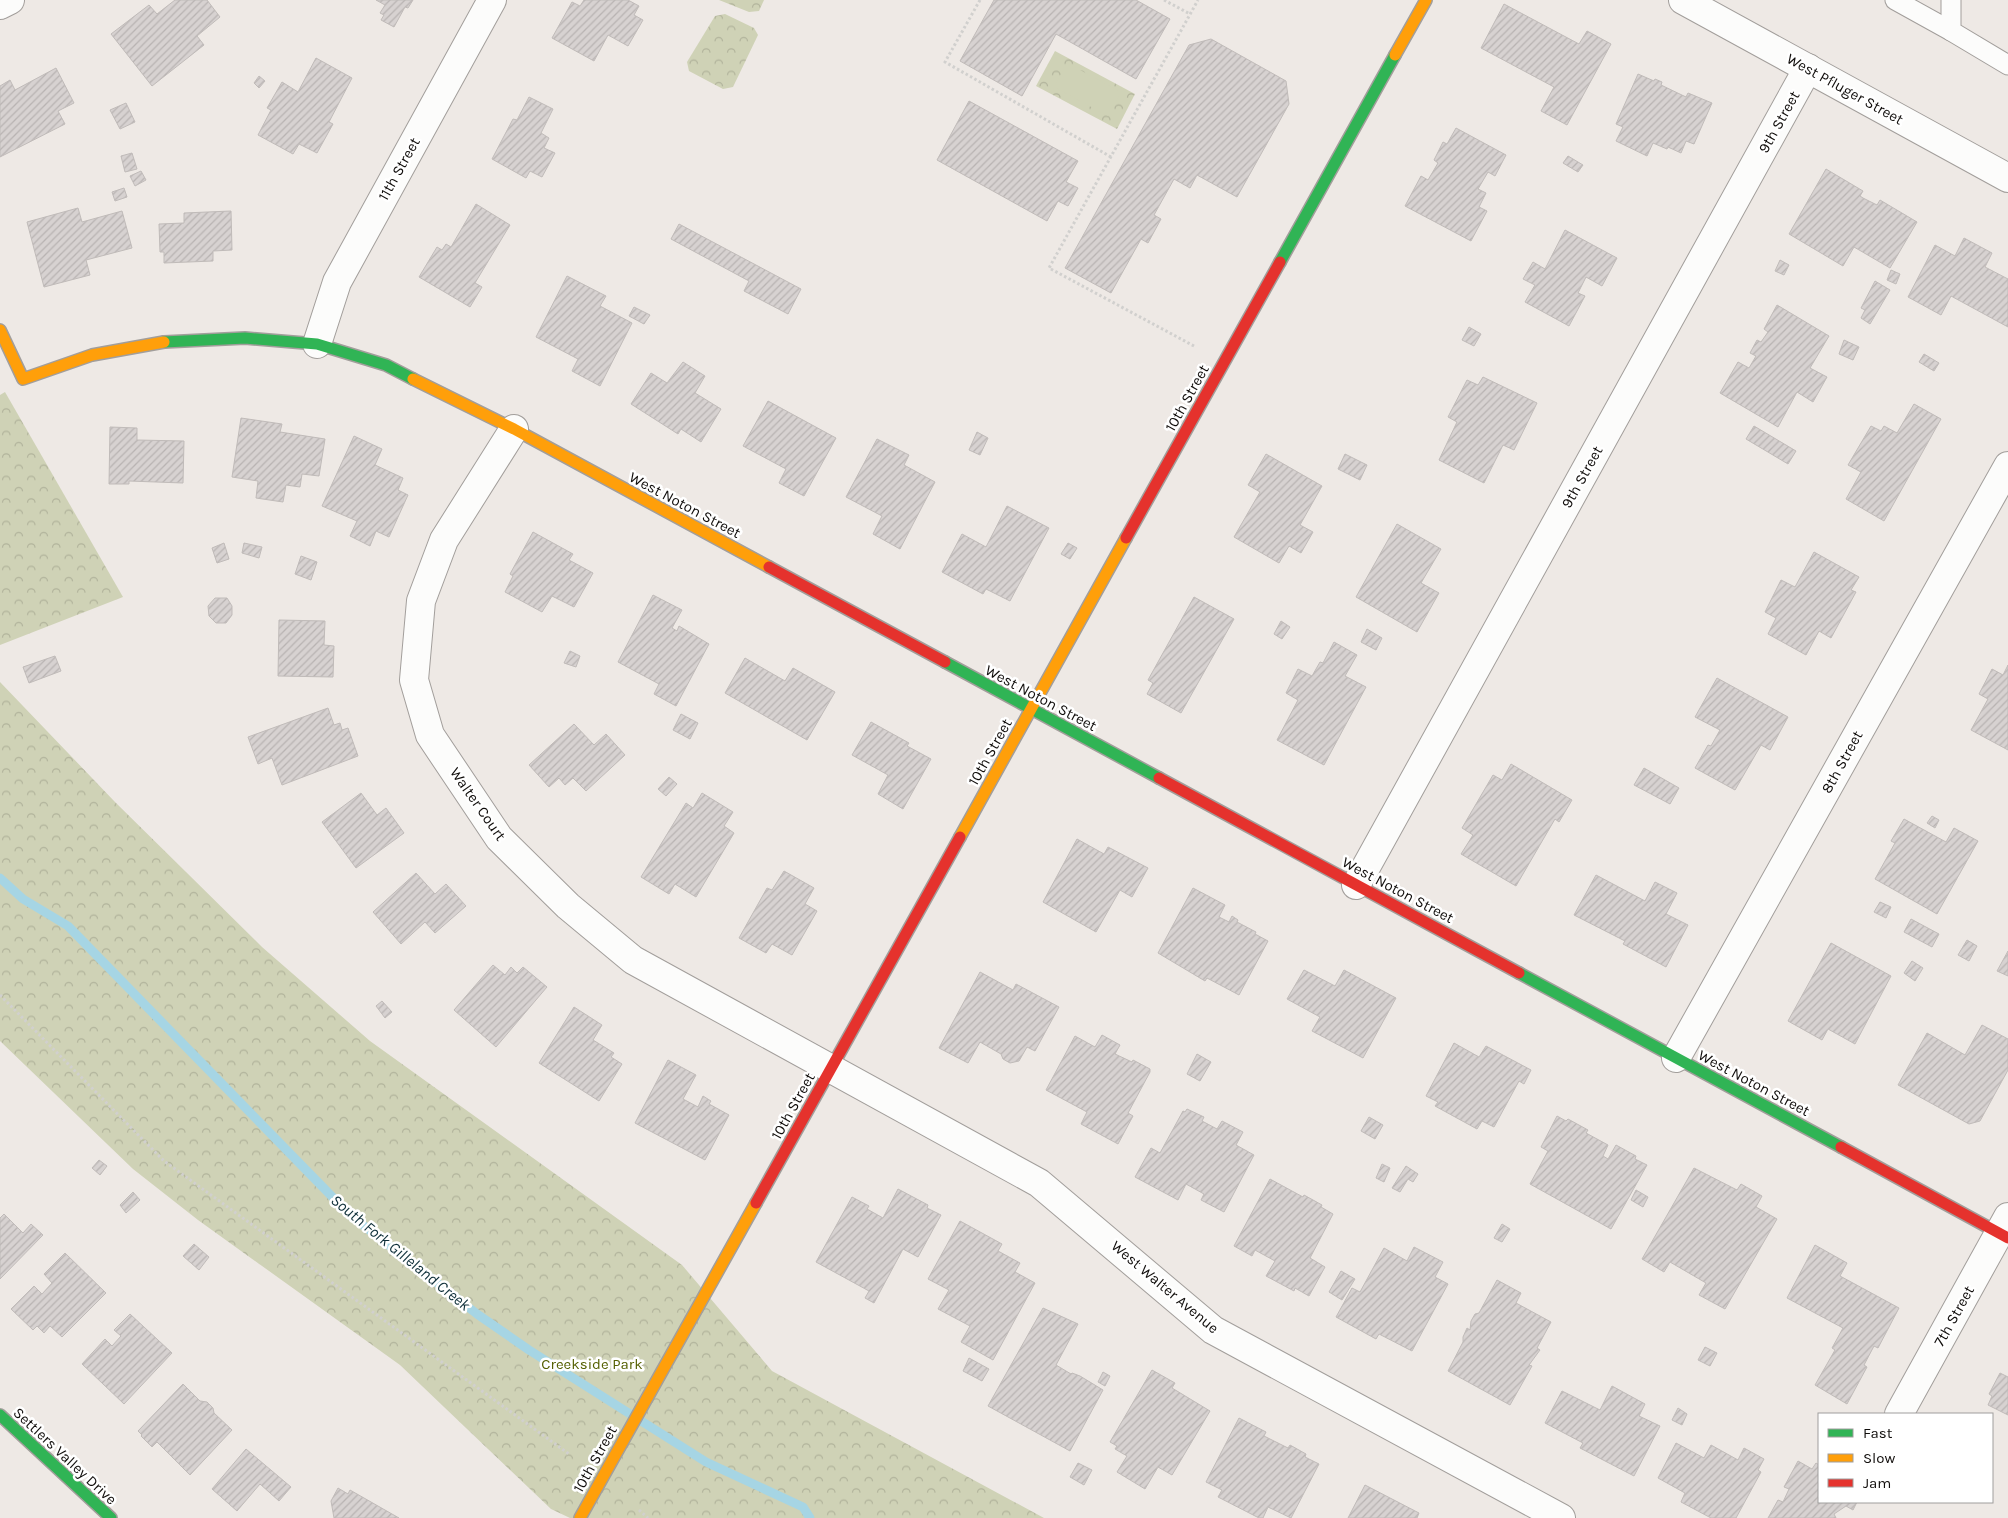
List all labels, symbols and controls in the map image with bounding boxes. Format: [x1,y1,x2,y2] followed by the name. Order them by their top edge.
[1783,49,1907,129] street label: West Pfluger Street
[1755,88,1804,156] street label: 9th Street
[374,134,424,204] street label: 11th Street
[1161,361,1213,434] street label: 10th Street
[1558,443,1607,511] street label: 9th Street
[626,468,744,542] street label: West Noton Street
[982,661,1100,735] street label: West Noton Street
[964,715,1016,788] street label: 10th Street
[1817,727,1867,796] street label: 8th Street
[446,764,510,844] street label: Walter Court
[1339,853,1457,927] street label: West Noton Street
[1695,1046,1813,1120] street label: West Noton Street
[767,1069,819,1142] street label: 10th Street
[327,1190,475,1315] water label: South Fork Gilleland Creek
[1108,1237,1222,1337] street label: West Walter Avenue
[1930,1282,1978,1349] street label: 7th Street
[541,1355,643,1373] park label: Creekside Park
[10,1403,120,1509] street label: Settlers Valley Drive
[1818,1413,1993,1503] legend
[569,1422,621,1495] street label: 10th Street
[1863,1424,1893,1442] text: Fast
[1863,1449,1895,1467] text: Slow
[1863,1474,1891,1492] text: Jam

